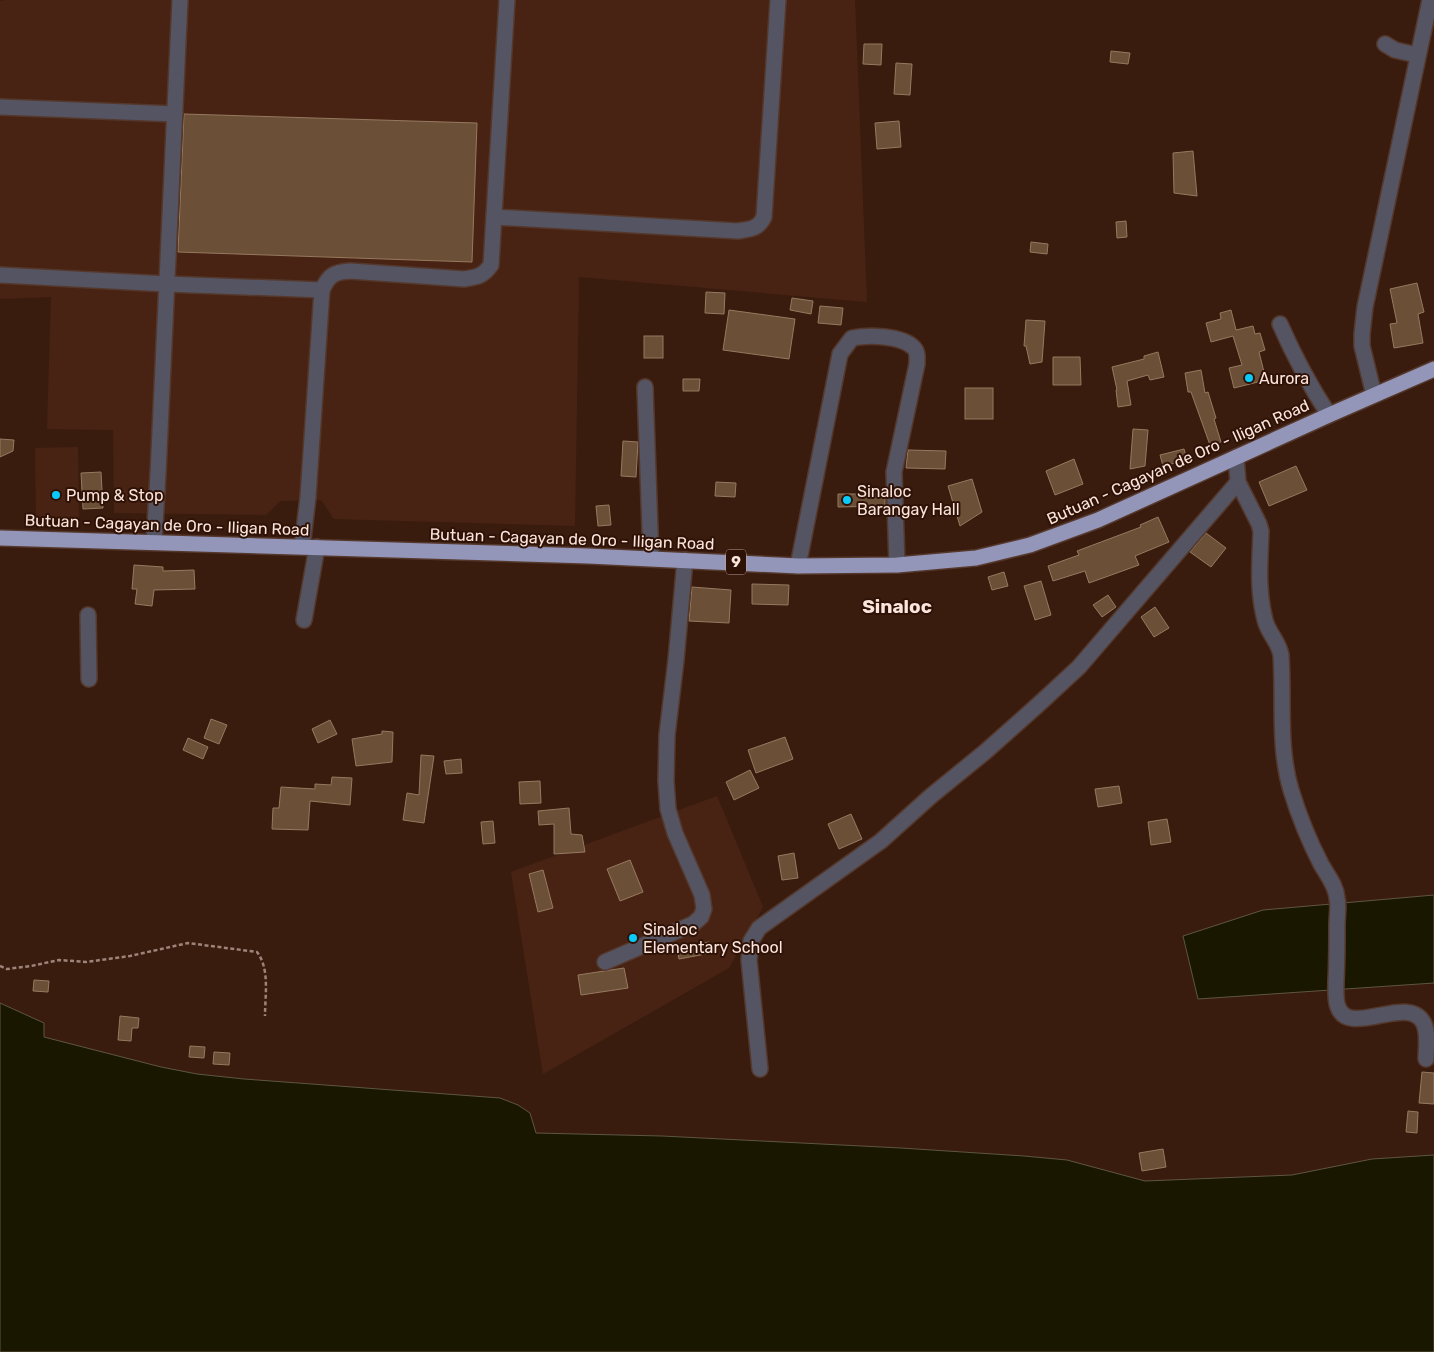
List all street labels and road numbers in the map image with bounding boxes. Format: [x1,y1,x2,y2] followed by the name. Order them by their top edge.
[1044,395,1312,529] street label: Butuan - Cagayan de Oro - Iligan Road
[24,511,310,539] street label: Butuan - Cagayan de Oro - Iligan Road
[429,525,715,553] street label: Butuan - Cagayan de Oro - Iligan Road
[726,550,746,574] road number: 9

